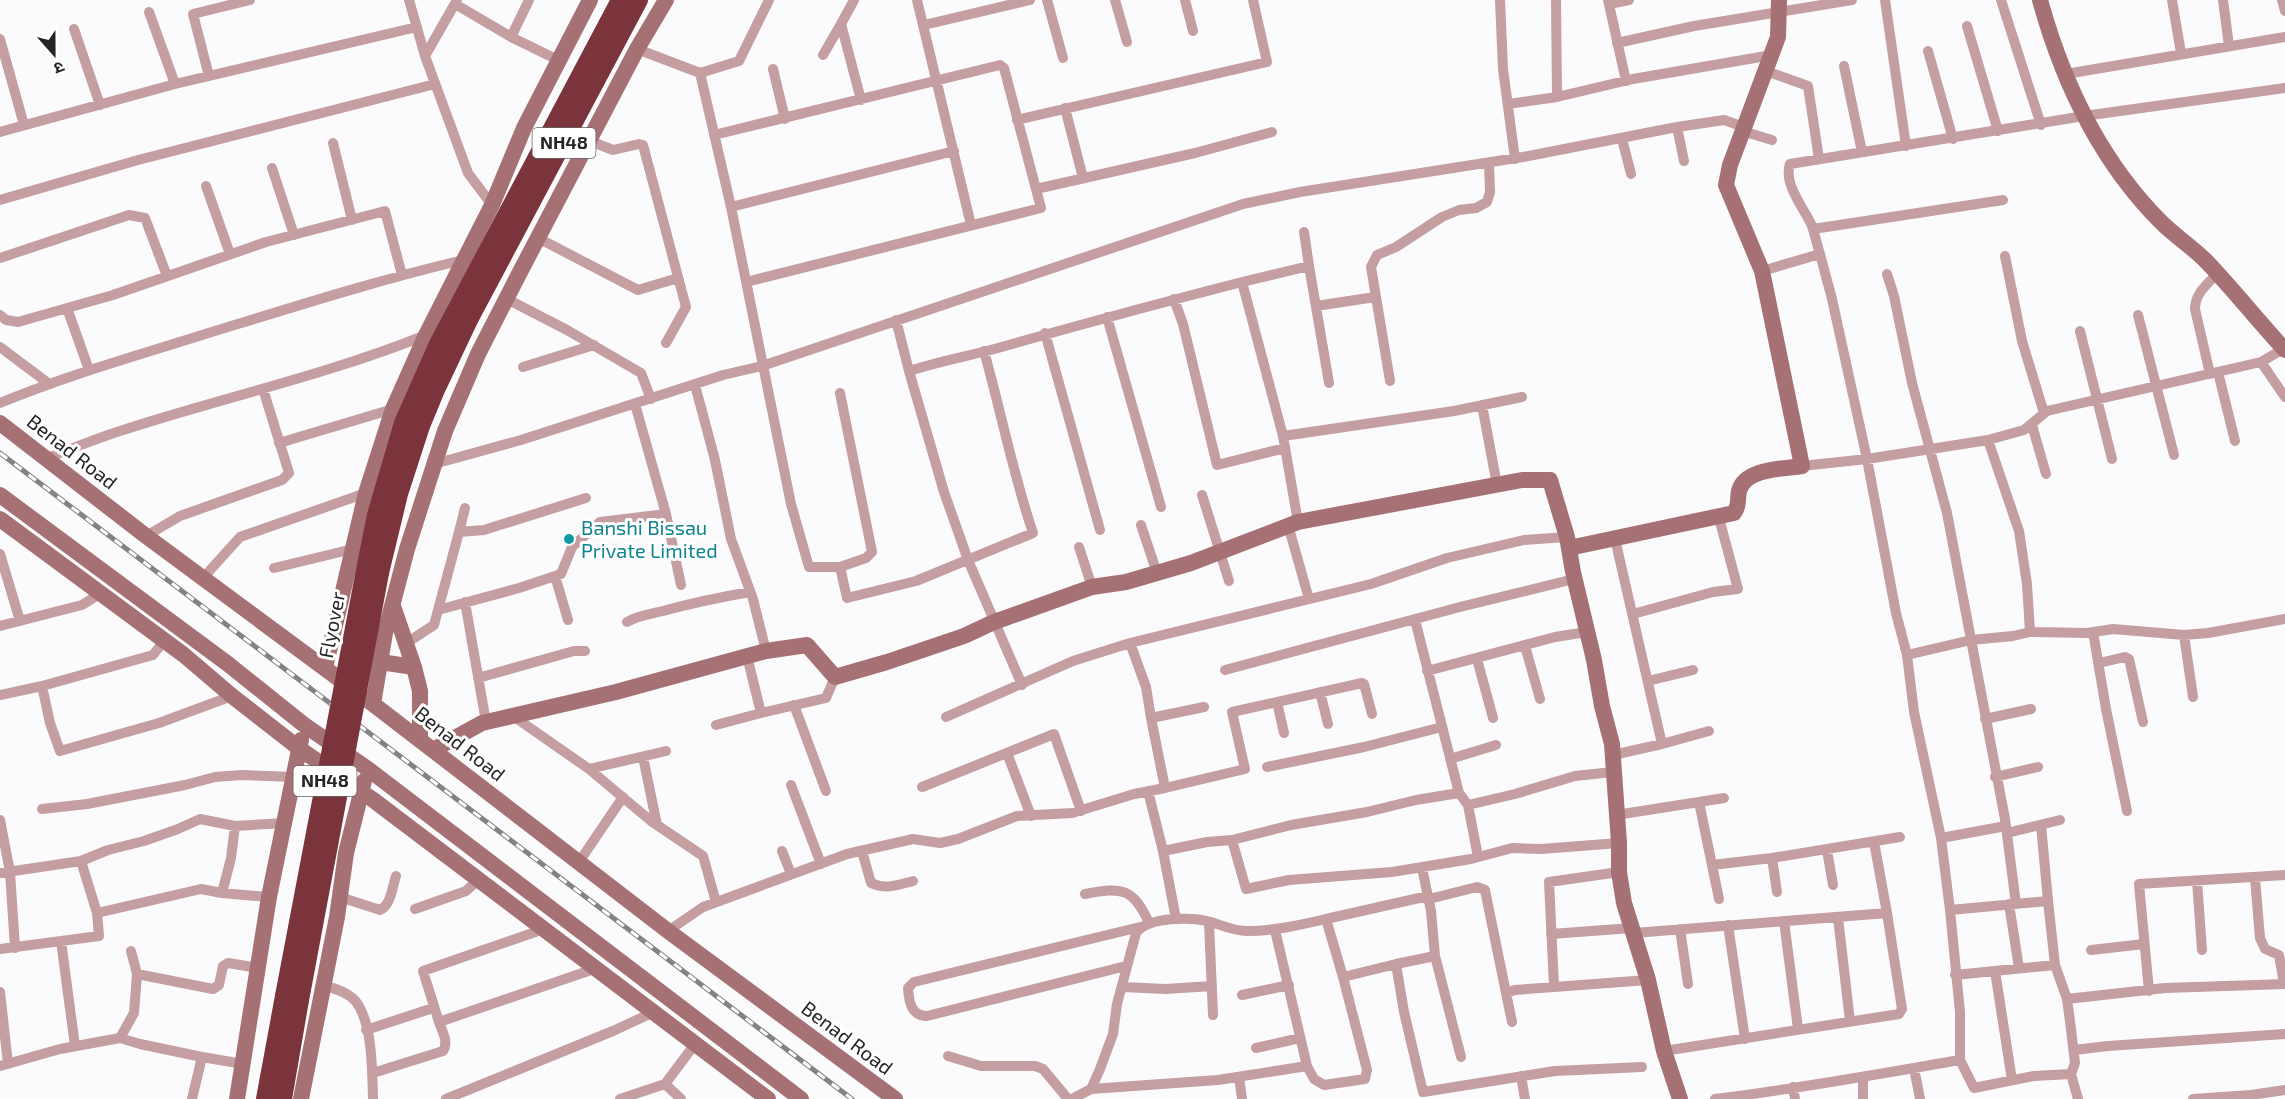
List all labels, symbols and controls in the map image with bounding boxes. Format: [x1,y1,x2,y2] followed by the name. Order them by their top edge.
[24,24,84,84] north arrow
[51,58,67,79] text: उ
[532,128,596,158] road number: NH48
[23,409,122,494] street label: Benad Road
[581,515,718,562] place label: Banshi Bissau Private Limited
[562,532,576,546] marker: Banshi Bissau Private Limited
[313,590,349,660] street label: Flyover
[411,701,510,786] street label: Benad Road
[294,766,356,796] road number: NH48
[797,995,898,1079] street label: Benad Road

